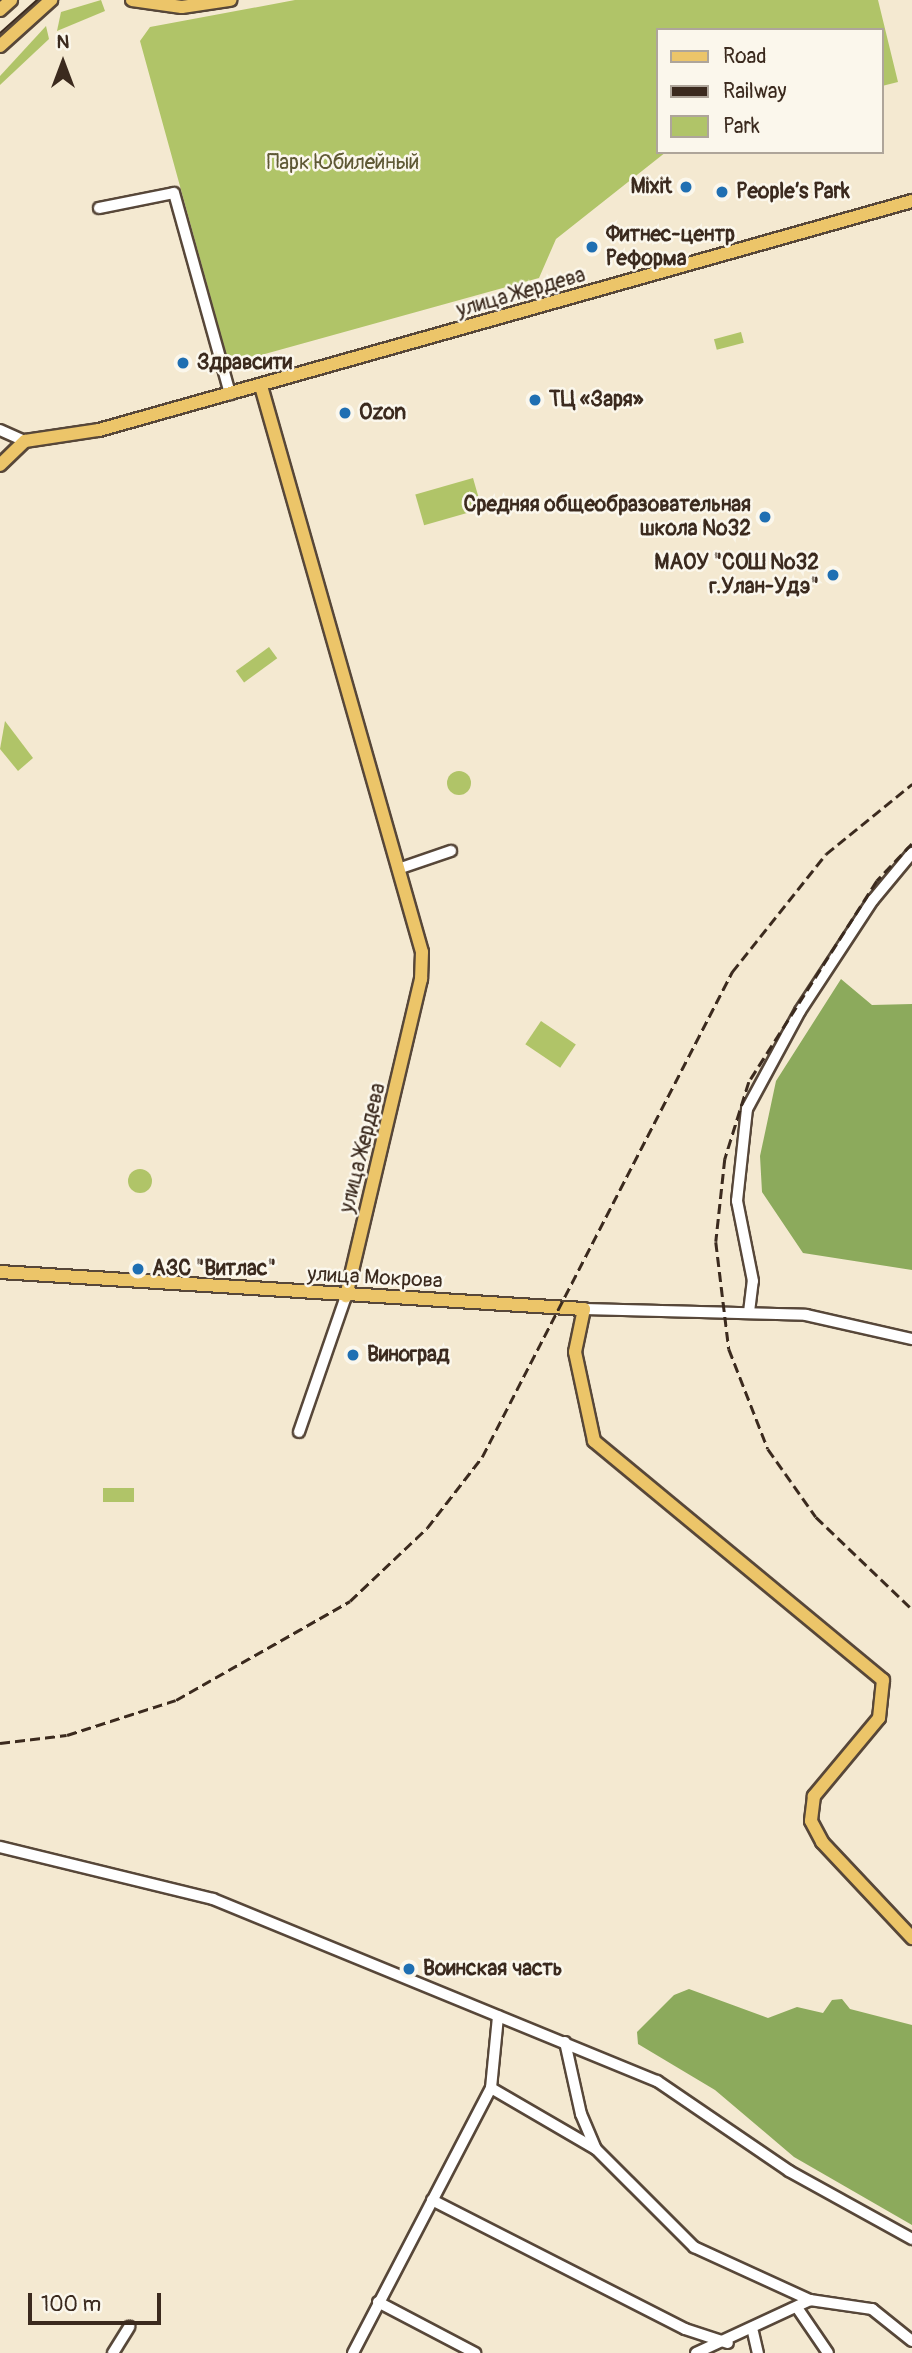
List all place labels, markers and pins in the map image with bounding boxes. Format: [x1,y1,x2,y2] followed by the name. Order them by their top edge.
[630,174,672,200] place label: Mixit
[678,179,694,195] marker: Mixit
[736,179,850,205] place label: People’s Park
[714,184,730,200] marker: People’s Park
[606,222,735,272] place label: Фитнес-центр Реформа
[584,239,600,255] marker: Фитнес-центр Реформа
[197,350,292,376] place label: Здравсити
[175,355,191,371] marker: Здравсити
[549,387,643,413] place label: ТЦ «Заря»
[527,392,543,408] marker: ТЦ «Заря»
[359,400,406,426] place label: Ozon
[337,405,353,421] marker: Ozon
[464,492,751,542] place label: Средняя общеобразовательная школа №32
[757,509,773,525] marker: Средняя общеобразовательная школа №32
[654,550,819,600] place label: МАОУ "СОШ №32 г.Улан-Удэ"
[825,567,841,583] marker: МАОУ "СОШ №32 г.Улан-Удэ"
[152,1256,276,1282] place label: АЗС "Витлас"
[130,1261,146,1277] marker: АЗС "Витлас"
[367,1342,449,1368] place label: Виноград
[345,1347,361,1363] marker: Виноград
[423,1956,562,1982] place label: Воинская часть
[401,1961,417,1977] marker: Воинская часть

